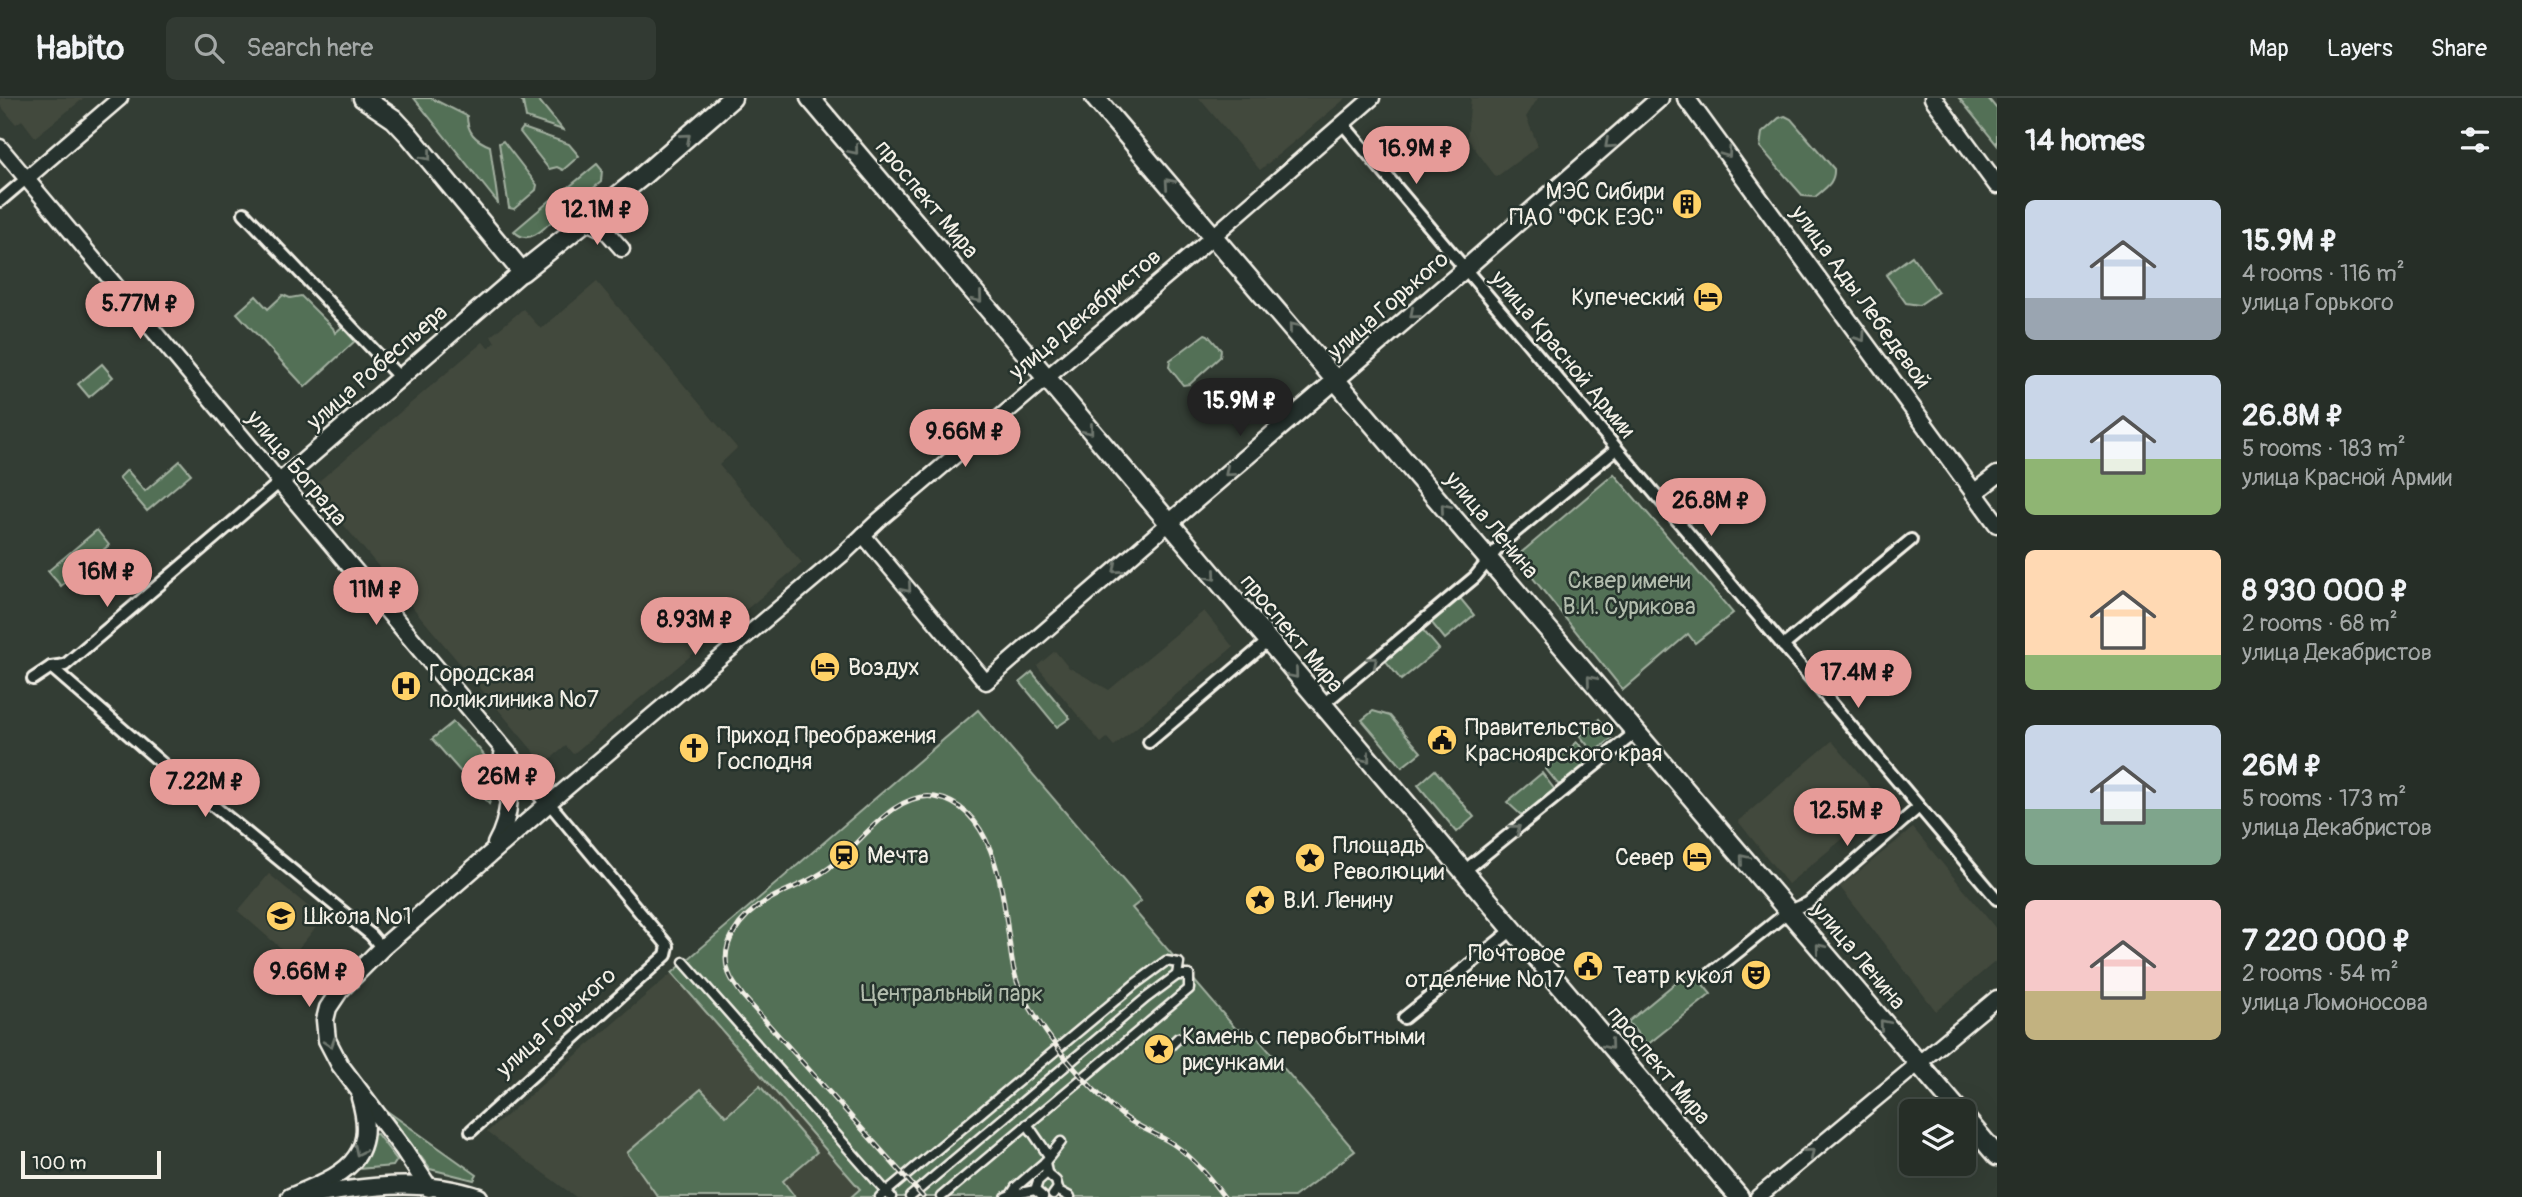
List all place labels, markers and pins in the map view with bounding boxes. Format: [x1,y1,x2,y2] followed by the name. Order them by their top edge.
[1351,126,1481,186] pin: 16.9M ₽
[1509,177,1664,232] place label: МЭС Сибири ПАО "ФСК ЕЭС"
[1670,187,1704,221] building icon: МЭС Сибири ПАО "ФСК ЕЭС"
[532,188,662,247] pin: 12.1M ₽
[1691,280,1725,314] hotel icon: Купеческий
[75,282,205,341] pin: 5.77M ₽
[1571,283,1685,312] place label: Купеческий
[1175,378,1305,438] pin: 15.9M ₽
[900,410,1030,469] pin: 9.66M ₽
[1646,478,1776,538] pin: 26.8M ₽
[58,550,156,609] pin: 16M ₽
[327,568,425,627] pin: 11M ₽
[630,598,760,657] pin: 8.93M ₽
[808,650,842,684] hotel icon: Воздух
[1793,650,1923,710] pin: 17.4M ₽
[848,653,920,682] place label: Воздух
[429,659,599,714] place label: Городская поликлиника №7
[389,669,423,703] hospital icon: Городская поликлиника №7
[1465,713,1662,768] place label: Правительство Красноярского края
[717,721,936,776] place label: Приход Преображения Господня
[1425,723,1459,757] public building icon: Правительство Красноярского края
[677,731,711,765] church icon: Приход Преображения Господня
[459,754,557,814] pin: 26M ₽
[140,760,270,819] pin: 7.22M ₽
[1782,788,1912,848] pin: 12.5M ₽
[1333,831,1444,886] place label: Площадь Революции
[827,838,861,872] station icon: Мечта
[1680,840,1714,874] hotel icon: Север
[867,841,929,870] place label: Мечта
[1293,841,1327,875] place icon: Площадь Революции
[1615,843,1674,872] place label: Север
[1243,883,1277,917] place icon: В.И. Ленину
[1283,886,1393,915] place label: В.И. Ленину
[264,899,298,933] school or university icon: Школа №1
[304,902,412,931] place label: Школа №1
[1405,939,1566,994] place label: Почтовое отделение №17
[1571,949,1605,983] public building icon: Почтовое отделение №17
[244,950,374,1009] pin: 9.66M ₽
[1739,958,1773,992] theatre icon: Театр кукол
[1613,961,1733,990] place label: Театр кукол
[1182,1022,1425,1077] place label: Камень с первобытными рисунками
[1142,1032,1176,1066] place icon: Камень с первобытными рисунками

